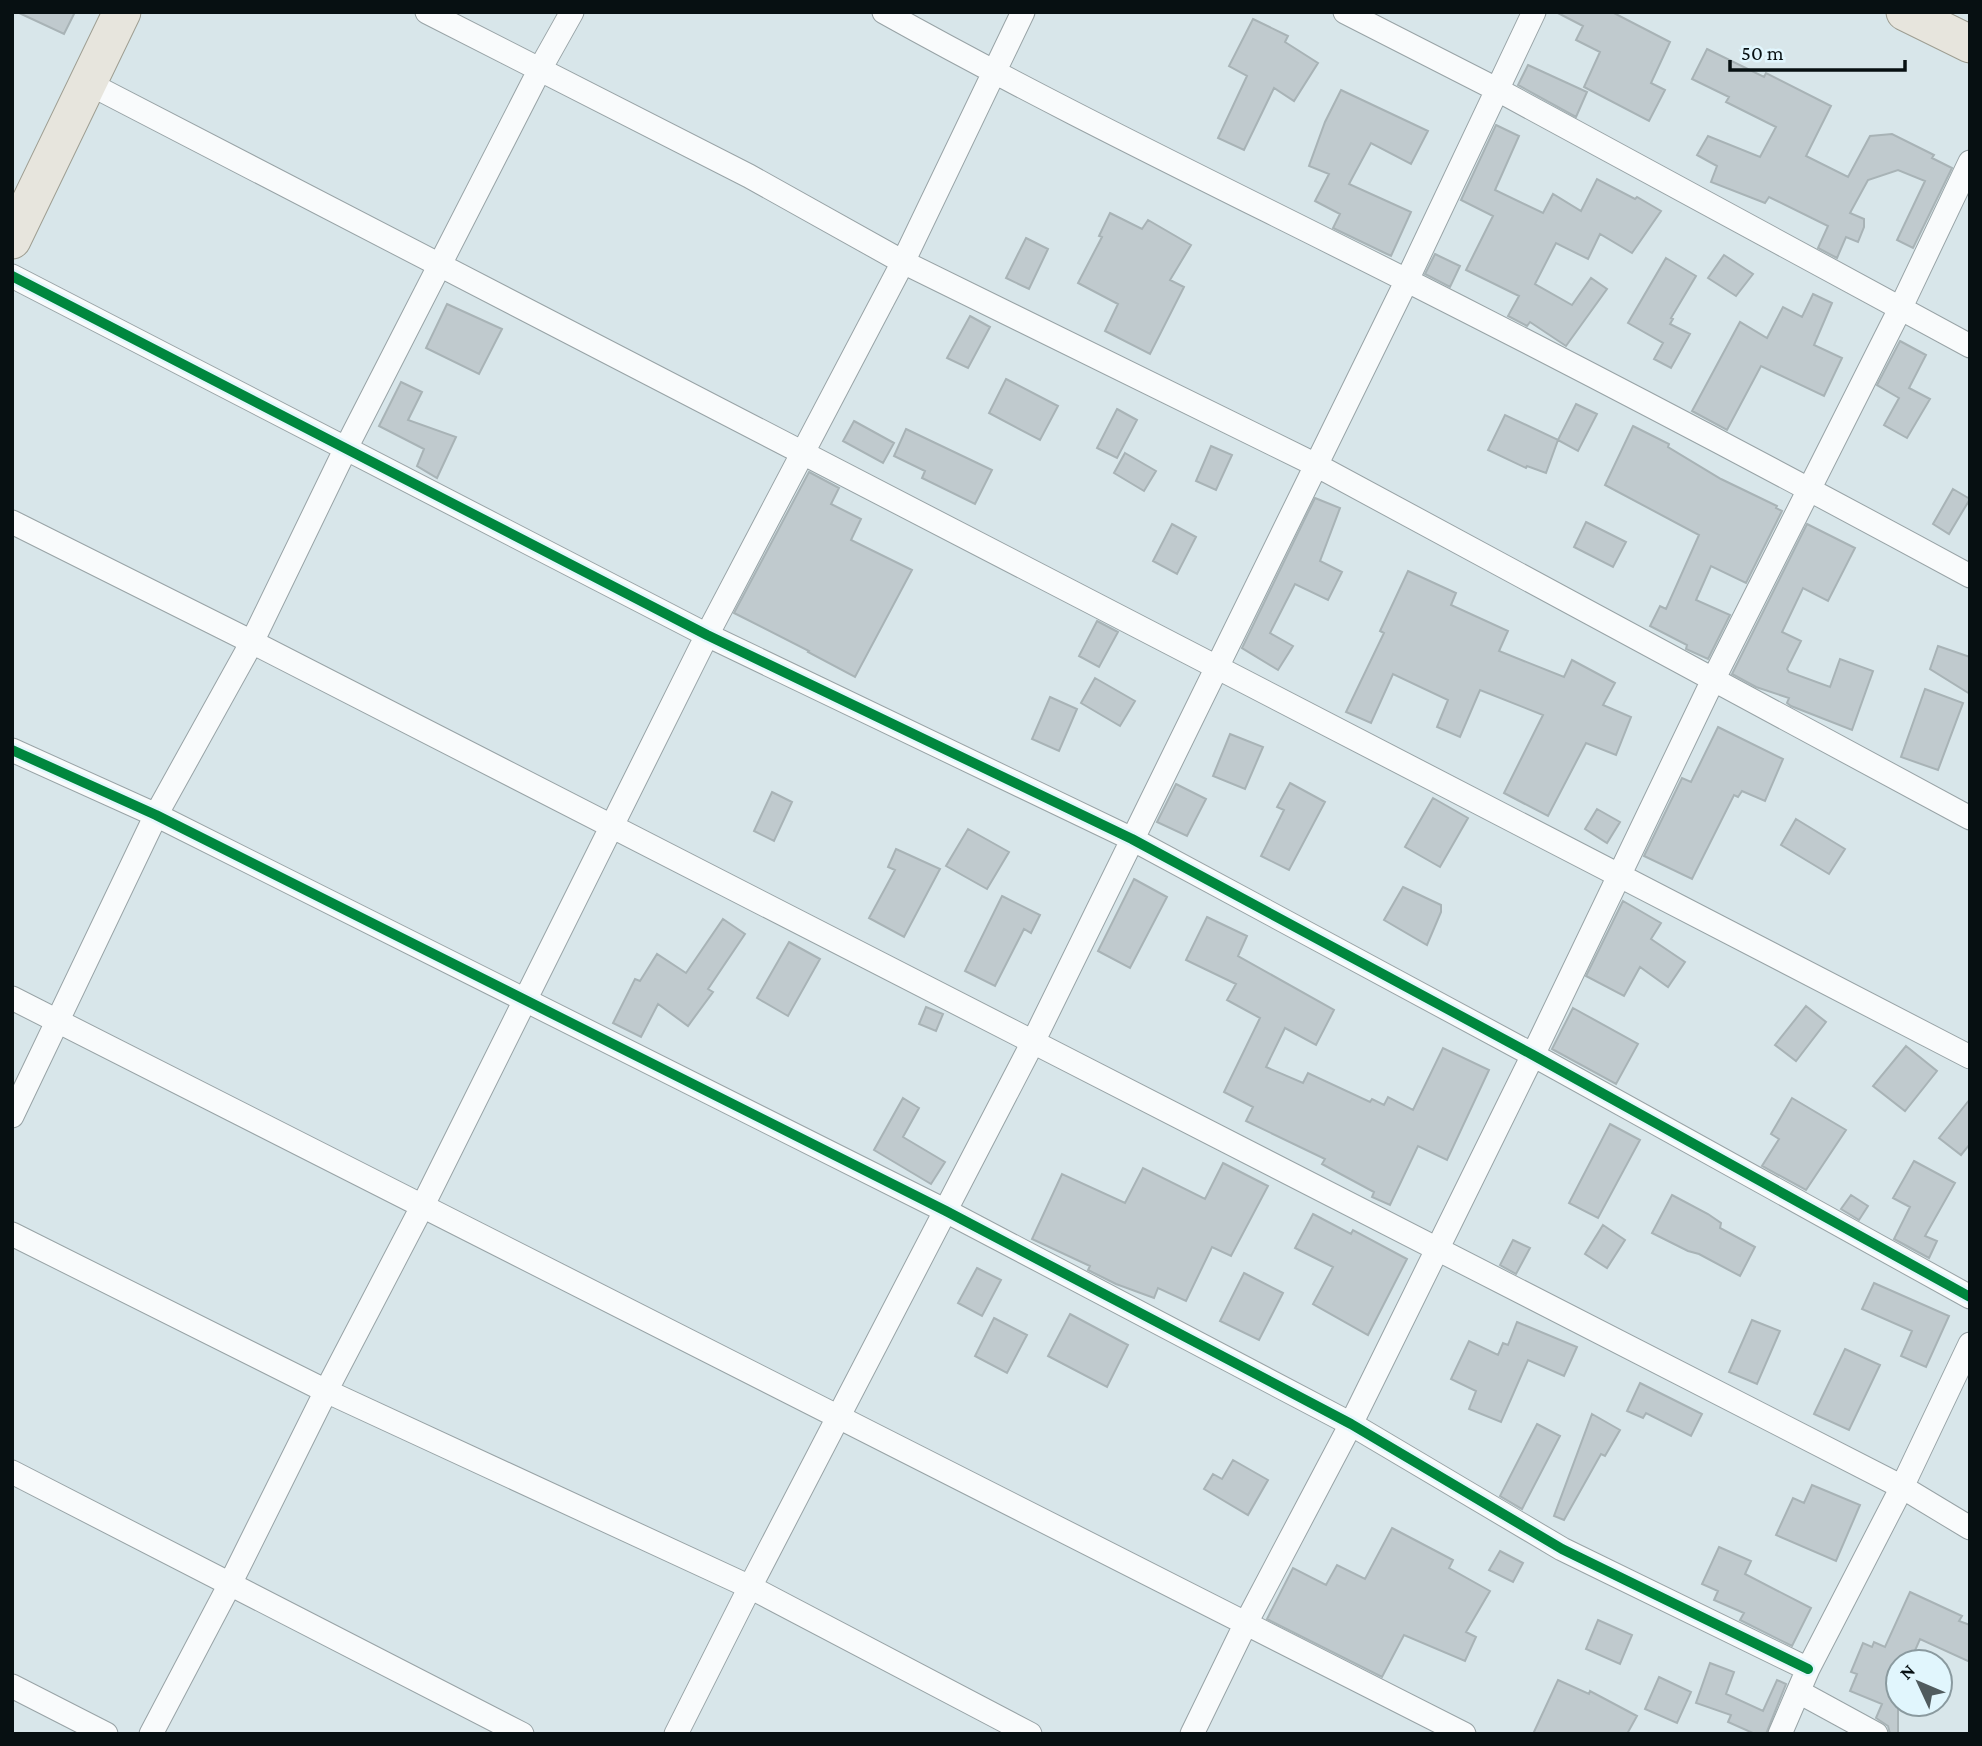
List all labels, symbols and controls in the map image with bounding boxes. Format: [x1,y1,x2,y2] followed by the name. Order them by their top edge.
[1730,28,1905,72] scale bar
[1741,41,1784,65] text: 50 m
[1884,1648,1954,1718] north arrow
[1895,1660,1919,1683] text: N

